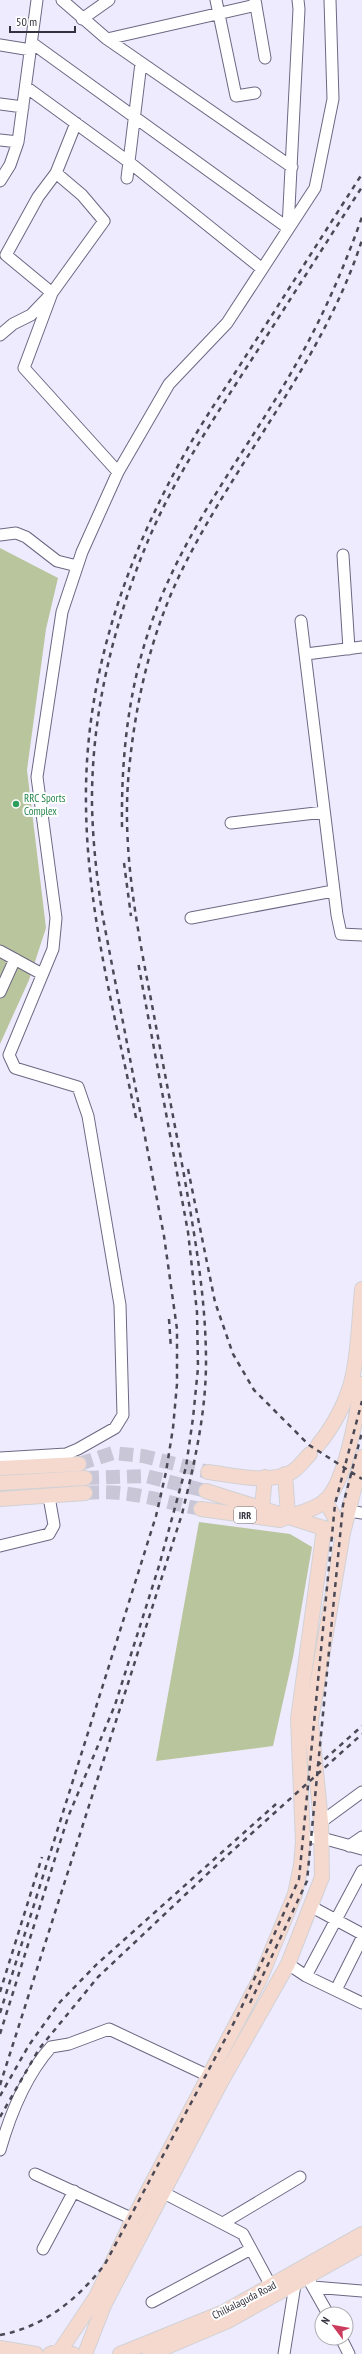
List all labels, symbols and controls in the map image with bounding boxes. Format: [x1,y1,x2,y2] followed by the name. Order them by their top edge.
[10,8,75,34] scale bar
[16,14,37,29] text: 50 m
[24,791,66,818] place label: RRC Sports Complex
[11,799,21,809] marker: RRC Sports Complex
[234,1507,256,1523] road number: IRR
[210,2278,279,2322] street label: Chilkalaguda Road
[314,2306,354,2346] north arrow
[318,2314,333,2327] text: N

